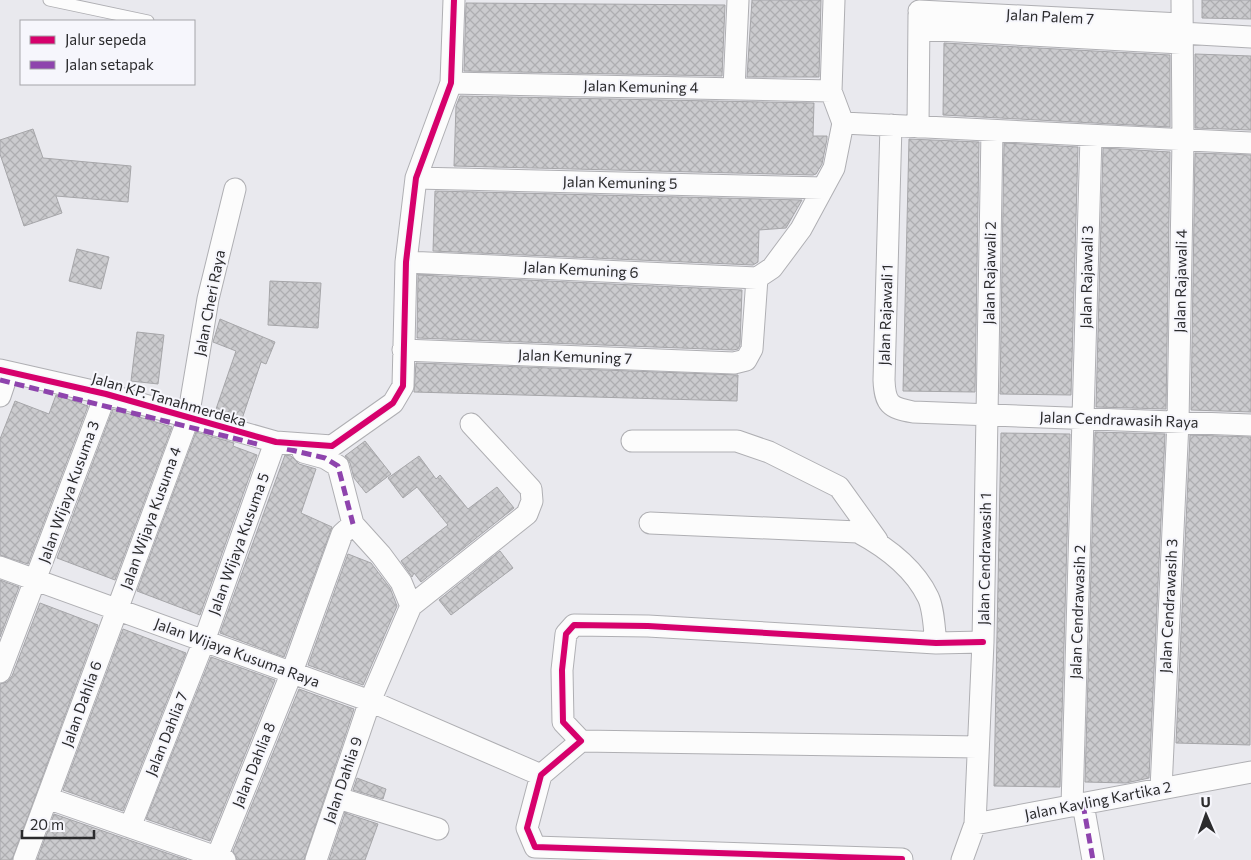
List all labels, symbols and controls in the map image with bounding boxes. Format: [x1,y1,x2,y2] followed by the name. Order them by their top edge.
[1006,5,1095,27] street label: Jalan Palem 7
[20,20,195,85] legend
[65,30,146,48] text: Jalur sepeda
[65,55,154,73] text: Jalan setapak
[583,76,699,96] street label: Jalan Kemuning 4
[562,172,678,192] street label: Jalan Kemuning 5
[979,221,999,325] street label: Jalan Rajawali 2
[1076,225,1096,329] street label: Jalan Rajawali 3
[1170,229,1190,333] street label: Jalan Rajawali 4
[190,248,228,358] street label: Jalan Cheri Raya
[523,257,639,281] street label: Jalan Kemuning 6
[874,264,896,366] street label: Jalan Rajawali 1
[518,345,632,367] street label: Jalan Kemuning 7
[90,368,249,430] street label: Jalan KP. Tanahmerdeka
[1039,407,1199,431] street label: Jalan Cendrawasih Raya
[34,418,102,565] street label: Jalan Wijaya Kusuma 3
[116,444,184,591] street label: Jalan Wijaya Kusuma 4
[204,470,272,617] street label: Jalan Wijaya Kusuma 5
[974,493,994,625] street label: Jalan Cendrawasih 1
[1155,538,1181,674] street label: Jalan Cendrawasih 3
[1066,544,1088,679] street label: Jalan Cendrawasih 2
[152,614,323,690] street label: Jalan Wijaya Kusuma Raya
[57,658,105,749] street label: Jalan Dahlia 6
[141,689,191,778] street label: Jalan Dahlia 7
[228,719,278,810] street label: Jalan Dahlia 8
[319,734,365,825] street label: Jalan Dahlia 9
[1023,777,1173,823] street label: Jalan Kavling Kartika 2
[1181,790,1231,840] north arrow
[1200,793,1211,810] text: U
[22,808,95,840] scale bar
[30,815,64,833] text: 20 m

